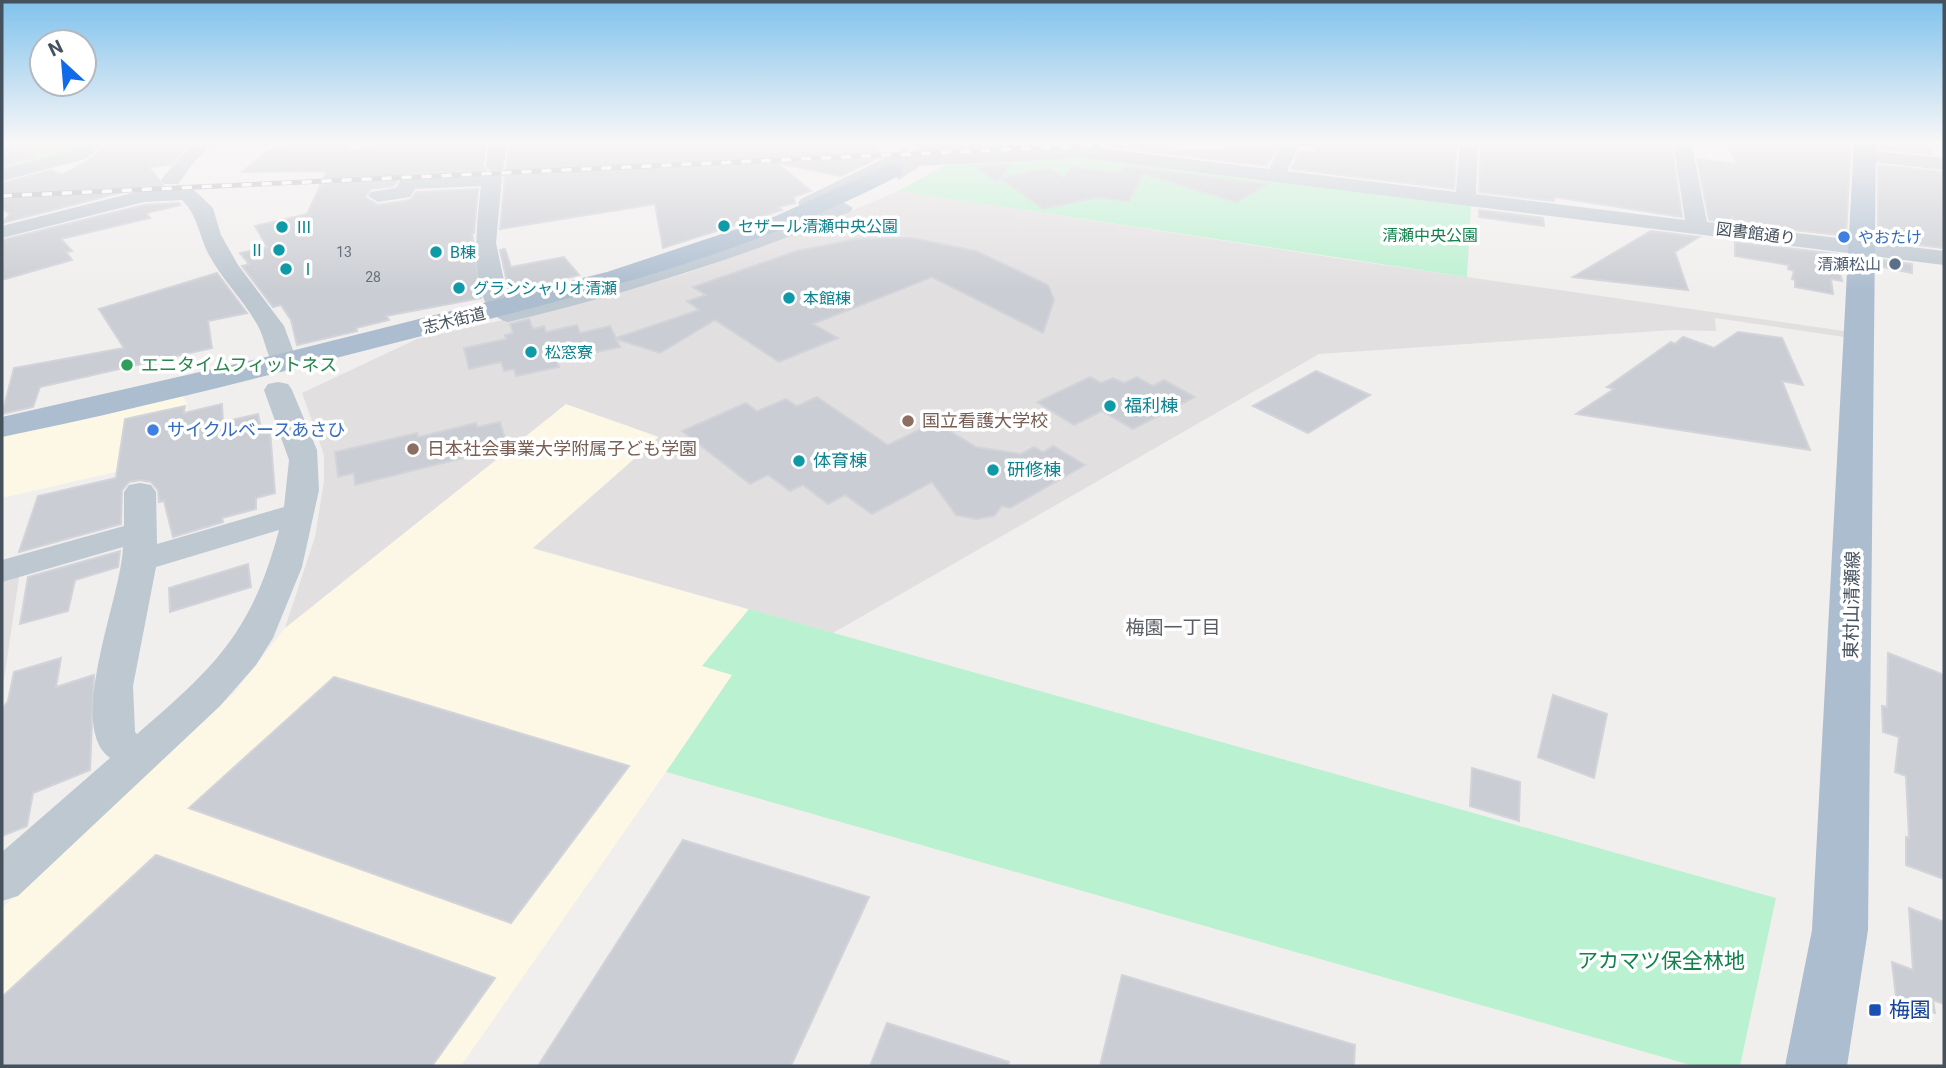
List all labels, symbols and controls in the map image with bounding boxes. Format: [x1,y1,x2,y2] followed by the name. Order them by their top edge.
[28,28,98,98] north arrow
[45,35,67,61] text: N
[738,217,898,236] place label: セザール清瀬中央公園
[296,218,312,237] place label: Ⅲ
[716,218,732,234] marker: セザール清瀬中央公園
[274,219,290,235] marker: Ⅲ
[1715,219,1797,248] street label: 図書館通り
[1382,226,1478,245] park label: 清瀬中央公園
[1858,228,1922,247] place label: やおたけ
[1836,229,1852,245] marker: やおたけ
[249,241,265,260] place label: Ⅱ
[271,242,287,258] marker: Ⅱ
[450,243,476,262] place label: B棟
[336,244,352,260] house number: 13
[428,244,444,260] marker: B棟
[1817,255,1881,274] place label: 清瀬松山
[1887,256,1903,272] marker: 清瀬松山
[300,260,316,279] place label: Ⅰ
[278,261,294,277] marker: Ⅰ
[365,269,381,285] house number: 28
[473,279,617,298] place label: グランシャリオ清瀬
[451,280,467,296] marker: グランシャリオ清瀬
[803,289,851,308] place label: 本館棟
[781,290,797,306] marker: 本館棟
[421,304,487,337] street label: 志木街道
[545,343,593,362] place label: 松窓寮
[523,344,539,360] marker: 松窓寮
[141,354,337,375] place label: エニタイムフィットネス
[119,357,135,373] marker: エニタイムフィットネス
[1124,395,1178,416] place label: 福利棟
[1102,398,1118,414] marker: 福利棟
[922,410,1048,431] place label: 国立看護大学校
[900,413,916,429] marker: 国立看護大学校
[167,419,345,440] place label: サイクルベースあさひ
[145,422,161,438] marker: サイクルベースあさひ
[427,438,697,459] place label: 日本社会事業大学附属子ども学園
[405,441,421,457] marker: 日本社会事業大学附属子ども学園
[813,450,867,471] place label: 体育棟
[791,453,807,469] marker: 体育棟
[1007,459,1061,480] place label: 研修棟
[985,462,1001,478] marker: 研修棟
[1840,551,1863,659] street label: 東村山清瀬線
[1125,616,1221,639] district label: 梅園一丁目
[1577,949,1745,973] park label: アカマツ保全林地
[1889,998,1931,1022] place label: 梅園
[1867,1002,1883,1018] marker: 梅園

